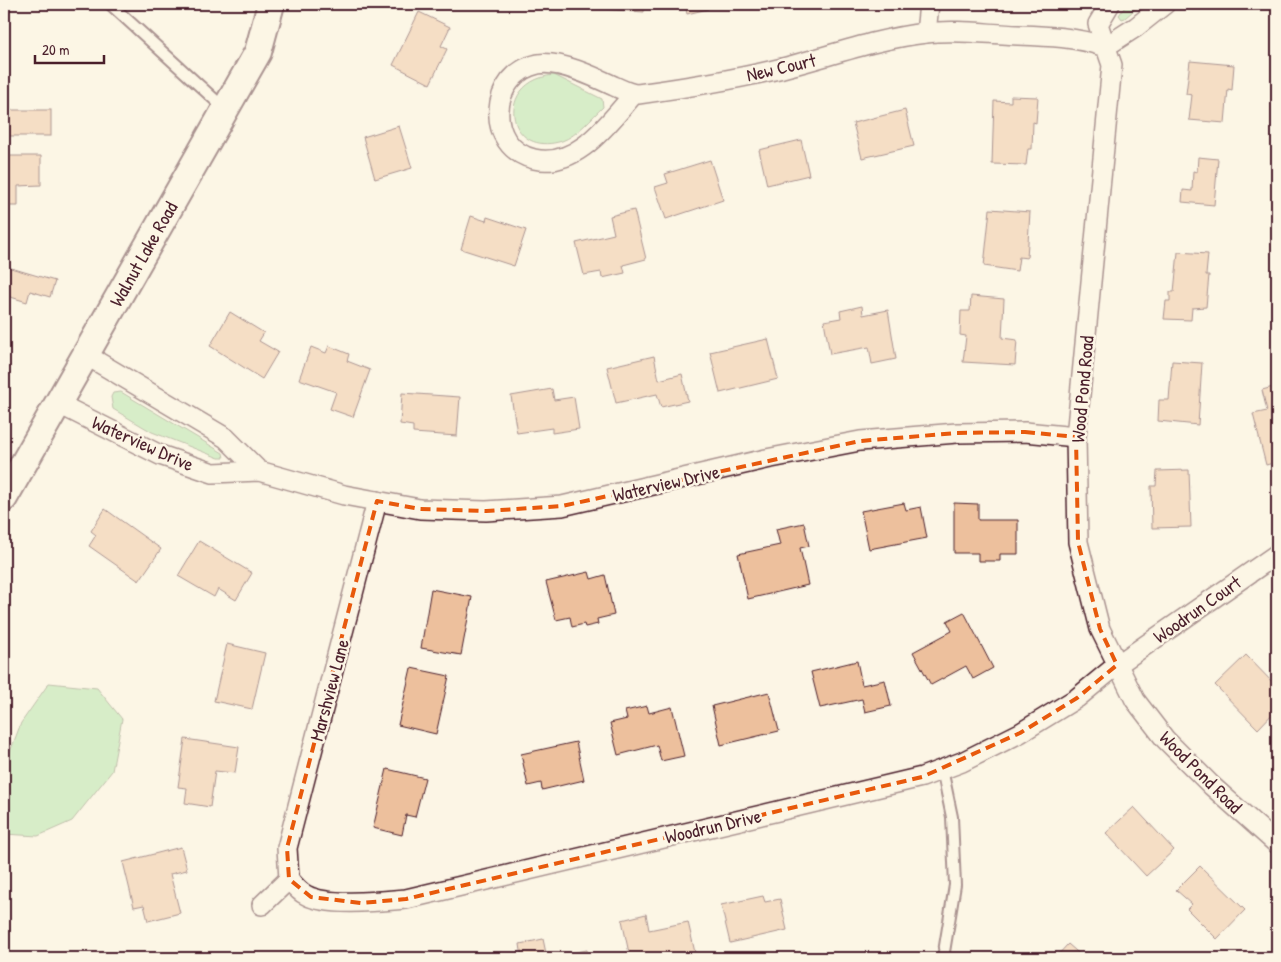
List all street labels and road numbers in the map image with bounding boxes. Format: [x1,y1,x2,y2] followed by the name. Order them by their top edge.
[744,46,819,88] street label: New Court
[103,196,184,311] street label: Walnut Lake Road
[1064,334,1100,443] street label: Wood Pond Road
[88,409,198,477] street label: Waterview Drive
[610,458,722,508] street label: Waterview Drive
[1148,569,1247,649] street label: Woodrun Court
[303,636,355,744] street label: Marshview Lane
[1154,725,1248,819] street label: Wood Pond Road
[662,802,764,850] street label: Woodrun Drive

